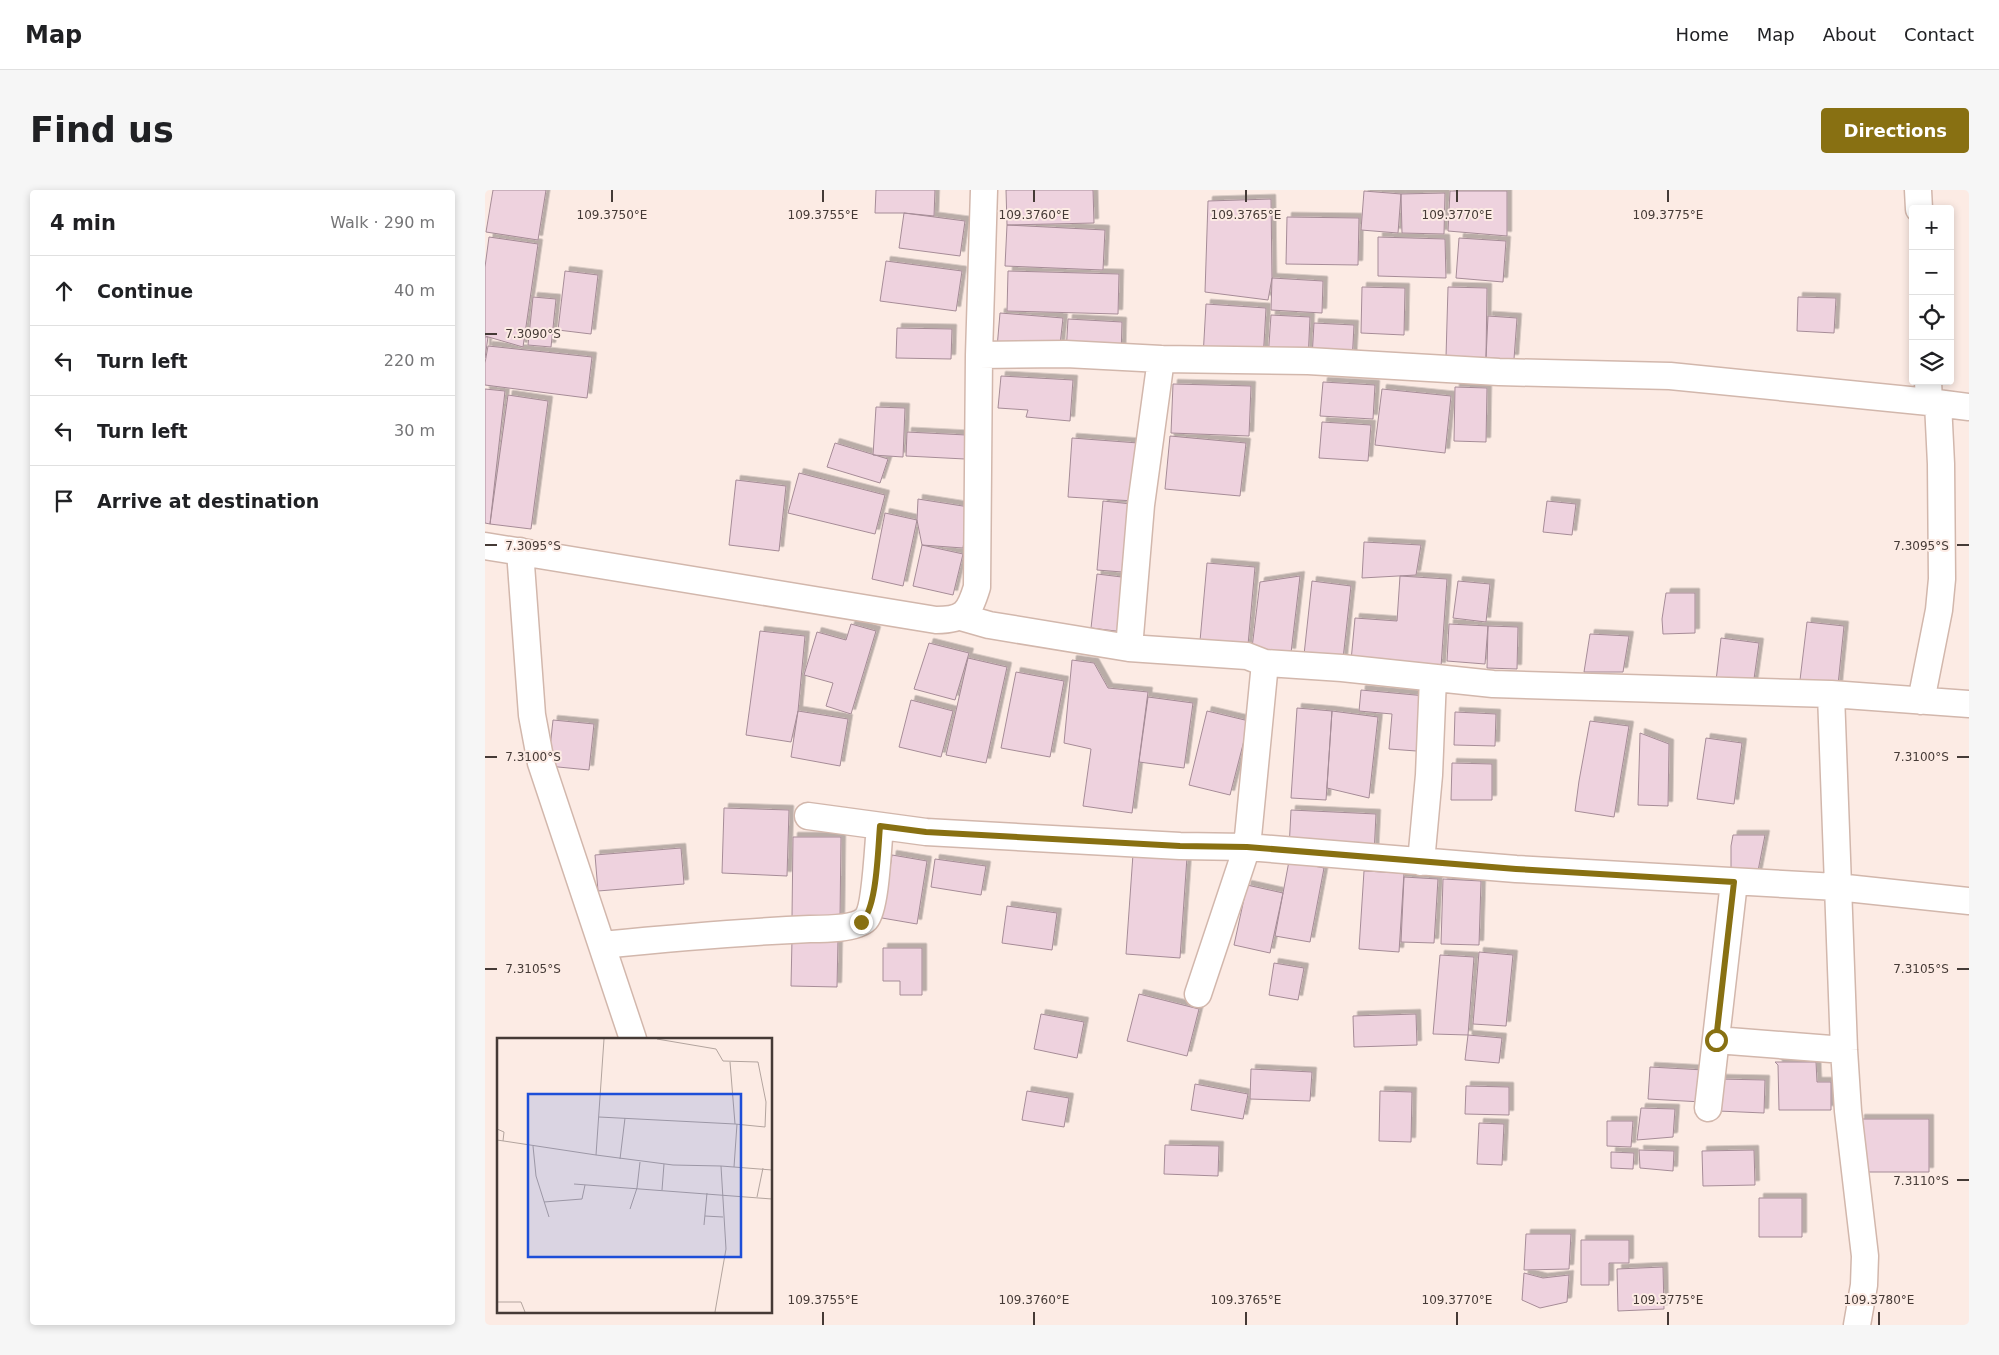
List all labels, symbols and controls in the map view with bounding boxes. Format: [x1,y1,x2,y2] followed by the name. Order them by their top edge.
[25,21,82,49] text: Map
[1676,24,1729,45] text: Home
[1757,24,1795,45] text: Map
[1823,24,1876,45] text: About
[1904,24,1974,45] text: Contact
[1821,108,1969,153] button: Directions
[30,110,174,150] text: Find us
[1909,205,1954,385] map controls
[1909,205,1954,250] button: +
[577,208,647,222] text: 109.3750°E
[788,208,858,222] text: 109.3755°E
[999,208,1069,222] text: 109.3760°E
[1211,208,1281,222] text: 109.3765°E
[1422,208,1492,222] text: 109.3770°E
[1633,208,1703,222] text: 109.3775°E
[50,211,116,235] text: 4 min
[330,213,435,232] text: Walk · 290 m
[1909,250,1954,295] button: −
[50,277,78,305] icon: ahead
[97,280,193,302] text: Continue
[394,281,435,300] text: 40 m
[1909,295,1954,340] button: locate
[505,327,561,341] text: 7.3090°S
[1909,340,1954,385] button: layers
[50,347,78,375] icon: left
[97,350,188,372] text: Turn left
[384,351,435,370] text: 220 m
[50,417,78,445] icon: left
[97,420,188,442] text: Turn left
[394,421,435,440] text: 30 m
[50,487,78,515] icon: arrive
[97,490,319,512] text: Arrive at destination
[505,539,561,553] text: 7.3095°S
[1893,539,1949,553] text: 7.3095°S
[505,750,561,764] text: 7.3100°S
[1893,750,1949,764] text: 7.3100°S
[850,911,873,934] route end
[505,962,561,976] text: 7.3105°S
[1893,962,1949,976] text: 7.3105°S
[1705,1029,1728,1052] route start
[497,1038,773,1312] inset map
[1893,1174,1949,1188] text: 7.3110°S
[788,1293,858,1307] text: 109.3755°E
[999,1293,1069,1307] text: 109.3760°E
[1211,1293,1281,1307] text: 109.3765°E
[1422,1293,1492,1307] text: 109.3770°E
[1633,1293,1703,1307] text: 109.3775°E
[1844,1293,1914,1307] text: 109.3780°E

